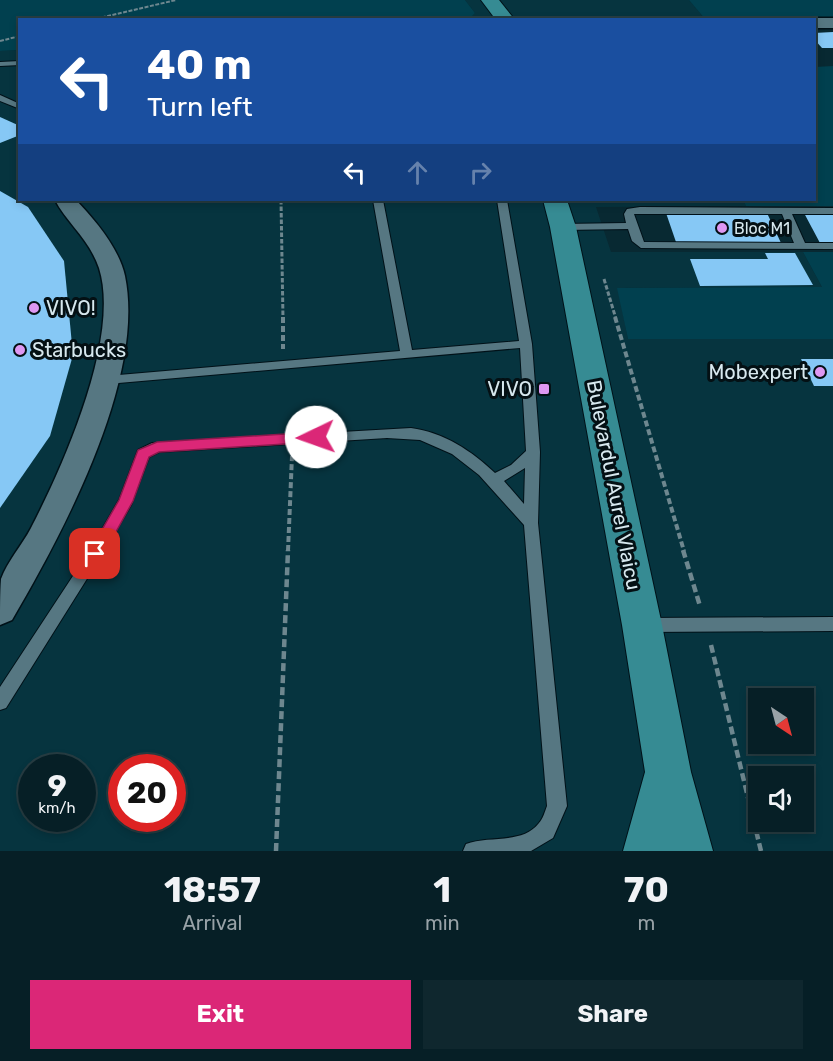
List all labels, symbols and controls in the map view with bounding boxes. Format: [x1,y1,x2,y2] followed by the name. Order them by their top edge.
[147,40,252,90] text: 40 m
[48,42,126,120] icon: left
[147,91,252,123] text: Turn left
[338,156,371,189] icon: left
[401,156,434,189] icon: ahead
[464,156,497,189] icon: right
[734,219,790,238] place label: Bloc M1
[715,221,729,235] marker: Bloc M1
[46,296,96,320] place label: VIVO!
[27,301,41,315] marker: VIVO!
[32,338,126,362] place label: Starbucks
[13,343,27,357] marker: Starbucks
[708,360,808,384] place label: Mobexpert
[813,365,827,379] marker: Mobexpert
[487,377,532,401] place label: VIVO
[582,378,646,592] street label: Bulevardul Aurel Vlaicu
[537,382,551,396] marker: VIVO
[284,405,348,469] position arrow
[69,528,120,579] pin
[78,537,111,570] icon: arrive
[748,688,814,754] north arrow
[748,688,814,832] map controls
[108,754,186,832] speed limit sign: 20
[748,766,814,832] button: sound
[47,768,67,804] text: 9
[38,799,76,817] text: km/h
[164,868,261,911] text: 18:57
[433,868,451,911] text: 1
[624,868,669,911] text: 70
[182,911,242,935] text: Arrival
[425,911,460,935] text: min
[637,911,655,935] text: m
[30,980,411,1049] button: Exit
[423,980,803,1049] button: Share

